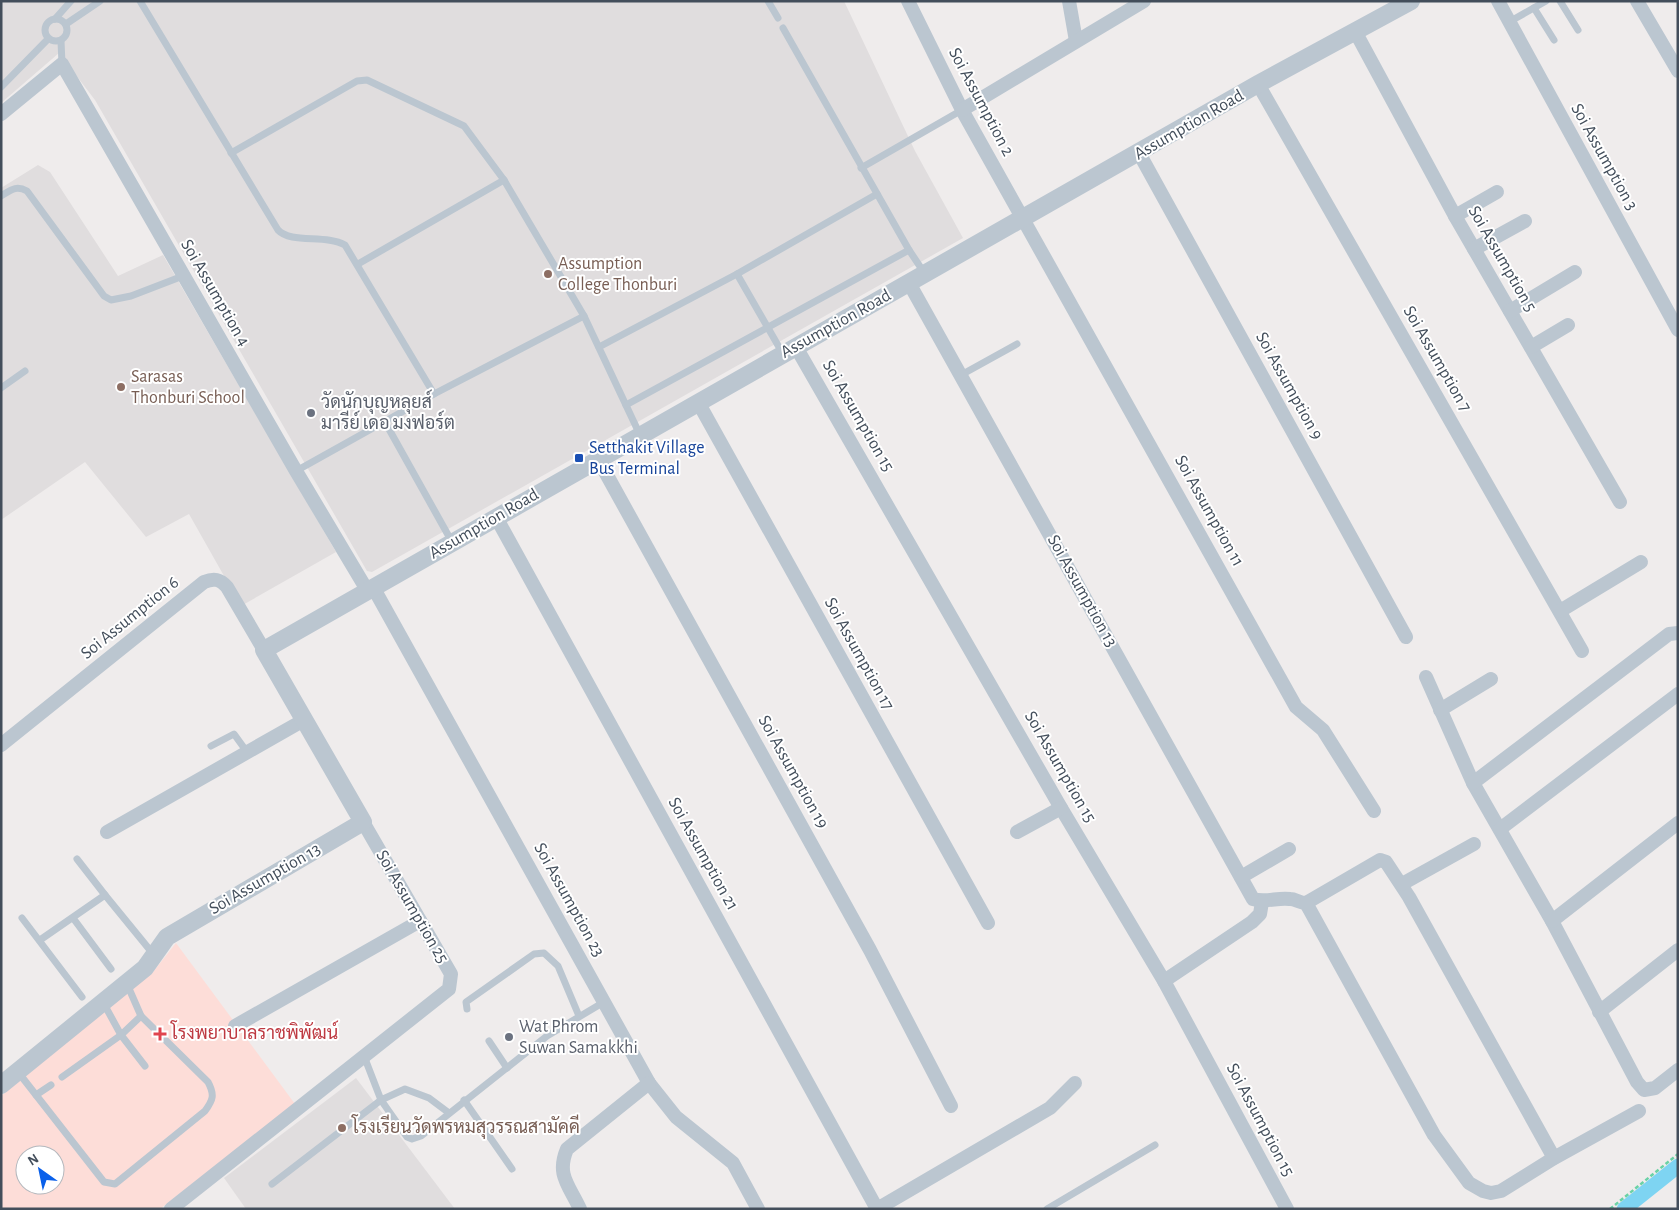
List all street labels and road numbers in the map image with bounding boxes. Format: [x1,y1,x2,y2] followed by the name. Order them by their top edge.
[945,45,1017,159] street label: Soi Assumption 2
[1131,86,1247,164] street label: Assumption Road
[1567,101,1641,213] street label: Soi Assumption 3
[1464,203,1540,315] street label: Soi Assumption 5
[177,236,253,350] street label: Soi Assumption 4
[778,286,894,362] street label: Assumption Road
[1399,303,1475,415] street label: Soi Assumption 7
[1252,329,1326,443] street label: Soi Assumption 9
[819,357,897,475] street label: Soi Assumption 15
[1171,452,1247,570] street label: Soi Assumption 11
[426,485,542,563] street label: Assumption Road
[1044,532,1120,650] street label: Soi Assumption 13
[78,573,182,663] street label: Soi Assumption 6
[821,595,897,713] street label: Soi Assumption 17
[1021,708,1099,826] street label: Soi Assumption 15
[755,712,831,832] street label: Soi Assumption 19
[665,795,741,913] street label: Soi Assumption 21
[206,840,324,918] street label: Soi Assumption 13
[530,840,608,960] street label: Soi Assumption 23
[372,847,452,967] street label: Soi Assumption 25
[1223,1060,1297,1180] street label: Soi Assumption 15

